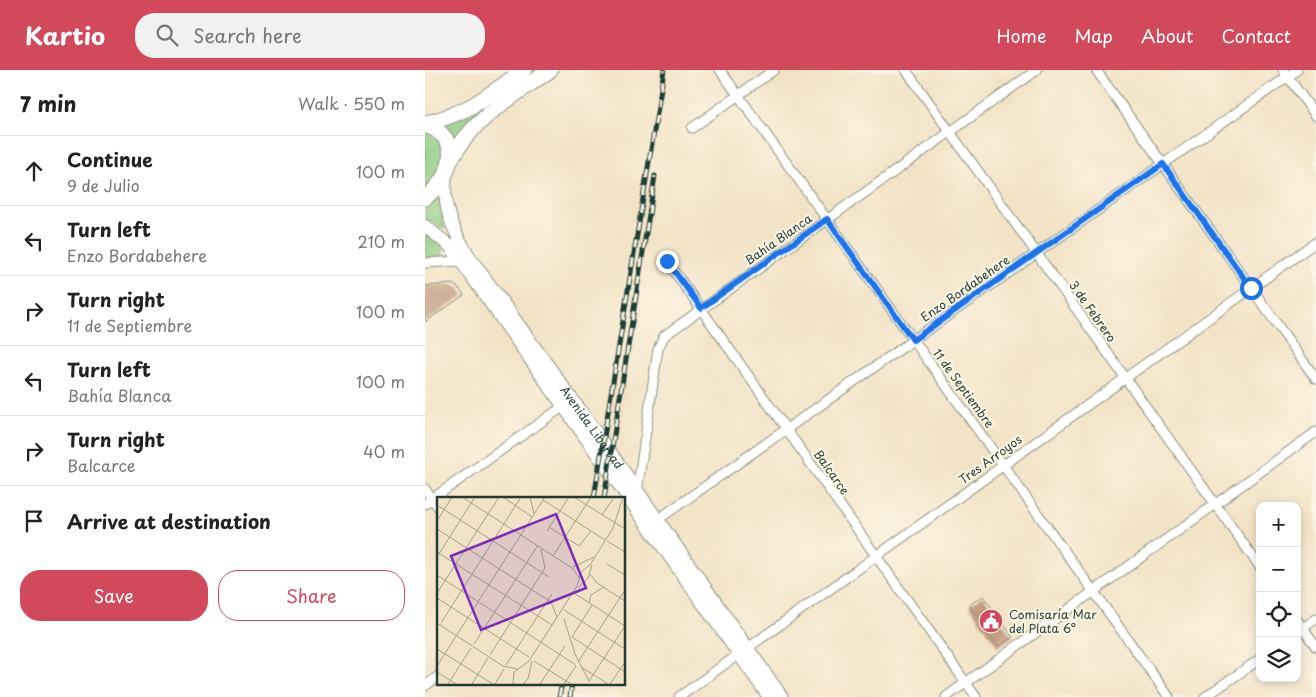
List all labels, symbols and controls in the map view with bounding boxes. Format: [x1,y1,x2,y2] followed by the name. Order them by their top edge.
[135,13,485,58] search box
[25,17,105,53] text: Kartio
[153,21,181,49] icon: search
[193,21,302,49] text: Search here
[996,22,1046,49] text: Home
[1074,22,1113,49] text: Map
[1141,22,1193,49] text: About
[1221,22,1291,49] text: Contact
[20,87,76,119] text: 7 min
[298,91,405,115] text: Walk · 550 m
[67,145,153,173] text: Continue
[20,157,48,185] icon: ahead
[356,159,405,183] text: 100 m
[67,173,140,197] text: 9 de Julio
[741,209,816,269] street label: Bahía Blanca
[67,215,151,243] text: Turn left
[20,227,48,255] icon: left
[357,229,405,253] text: 210 m
[67,243,207,267] text: Enzo Bordabehere
[656,250,679,273] route end
[917,250,1014,325] street label: Enzo Bordabehere
[1065,277,1121,346] street label: 3 de Febrero
[1240,277,1263,300] route start
[67,285,165,313] text: Turn right
[20,297,48,325] icon: right
[356,299,405,323] text: 100 m
[67,313,192,337] text: 11 de Septiembre
[929,345,999,432] street label: 11 de Septiembre
[67,355,151,383] text: Turn left
[20,367,48,395] icon: left
[356,369,405,393] text: 100 m
[556,382,628,472] street label: Avenida Libertad
[67,383,172,407] text: Bahía Blanca
[67,425,165,453] text: Turn right
[955,430,1026,488] street label: Tres Arroyos
[20,437,48,465] icon: right
[363,439,405,463] text: 40 m
[810,446,854,498] street label: Balcarce
[67,453,135,477] text: Balcarce
[437,497,625,684] inset map
[1256,502,1301,682] map controls
[1256,502,1301,547] button: +
[20,507,48,535] icon: arrive
[67,507,271,535] text: Arrive at destination
[1256,547,1301,592] button: −
[20,570,208,621] button: Save
[218,570,405,621] button: Share
[1256,592,1301,637] button: locate
[1009,605,1097,637] place label: Comisaría Mar del Plata 6°
[978,608,1004,634] public building icon: Comisaría Mar del Plata 6°
[1256,637,1301,682] button: layers

